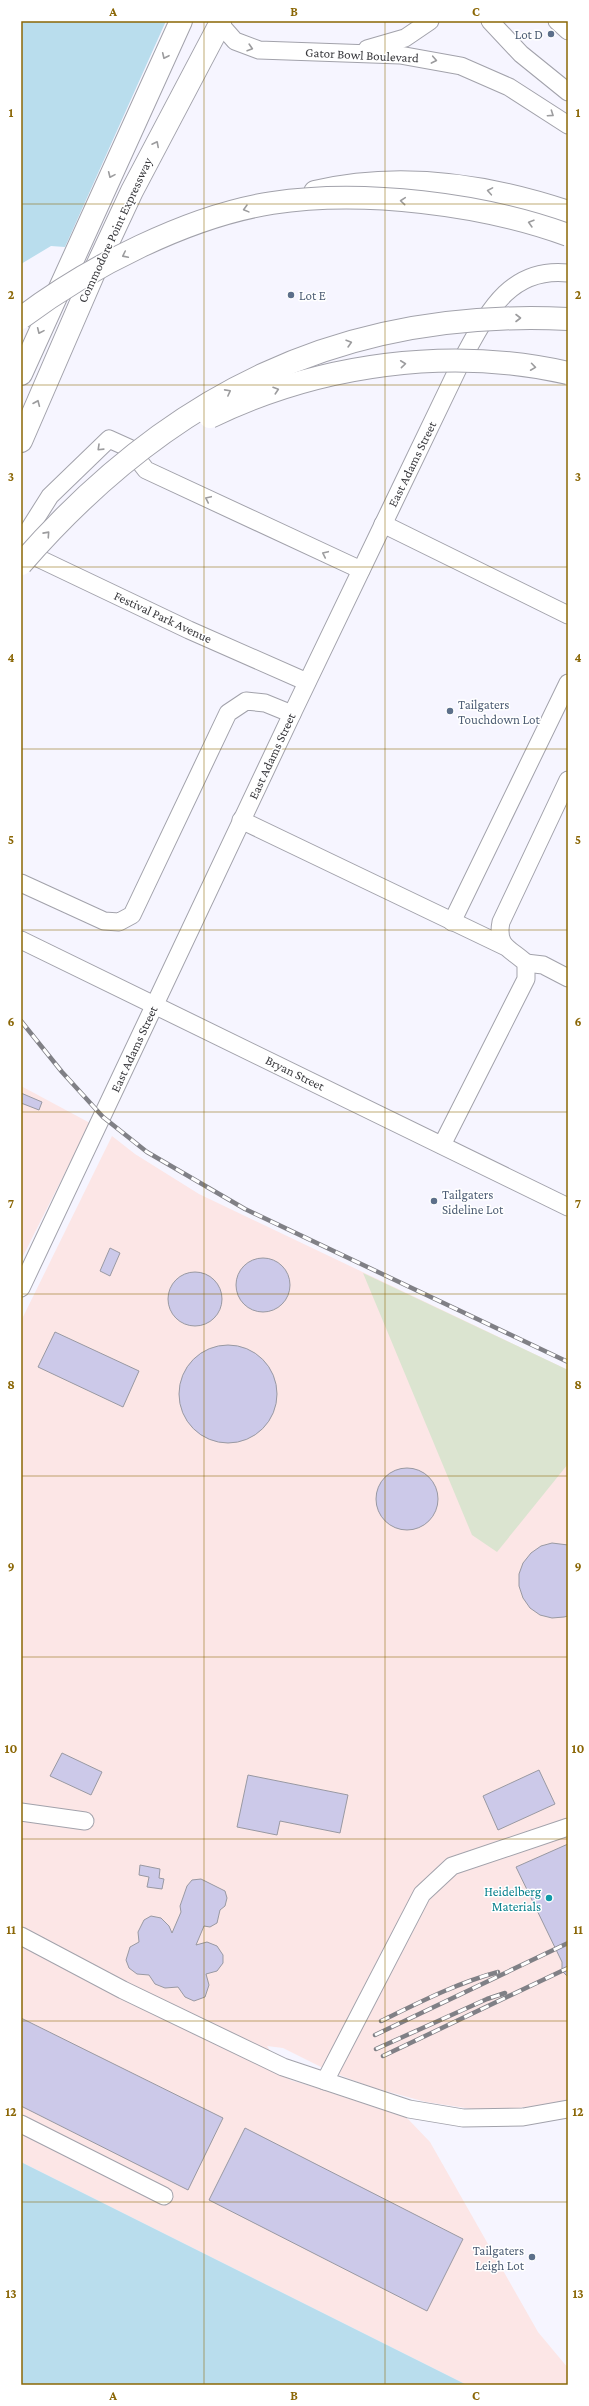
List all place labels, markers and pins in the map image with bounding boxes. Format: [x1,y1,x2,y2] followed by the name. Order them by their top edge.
[515,27,543,42] place label: Lot D
[546,29,556,39] marker: Lot D
[299,288,326,303] place label: Lot E
[286,290,296,300] marker: Lot E
[458,697,540,727] place label: Tailgaters Touchdown Lot
[445,706,455,716] marker: Tailgaters Touchdown Lot
[442,1187,504,1217] place label: Tailgaters Sideline Lot
[429,1196,439,1206] marker: Tailgaters Sideline Lot
[484,1884,542,1914] place label: Heidelberg Materials
[544,1893,554,1903] marker: Heidelberg Materials
[473,2243,525,2273] place label: Tailgaters Leigh Lot
[527,2252,537,2262] marker: Tailgaters Leigh Lot

